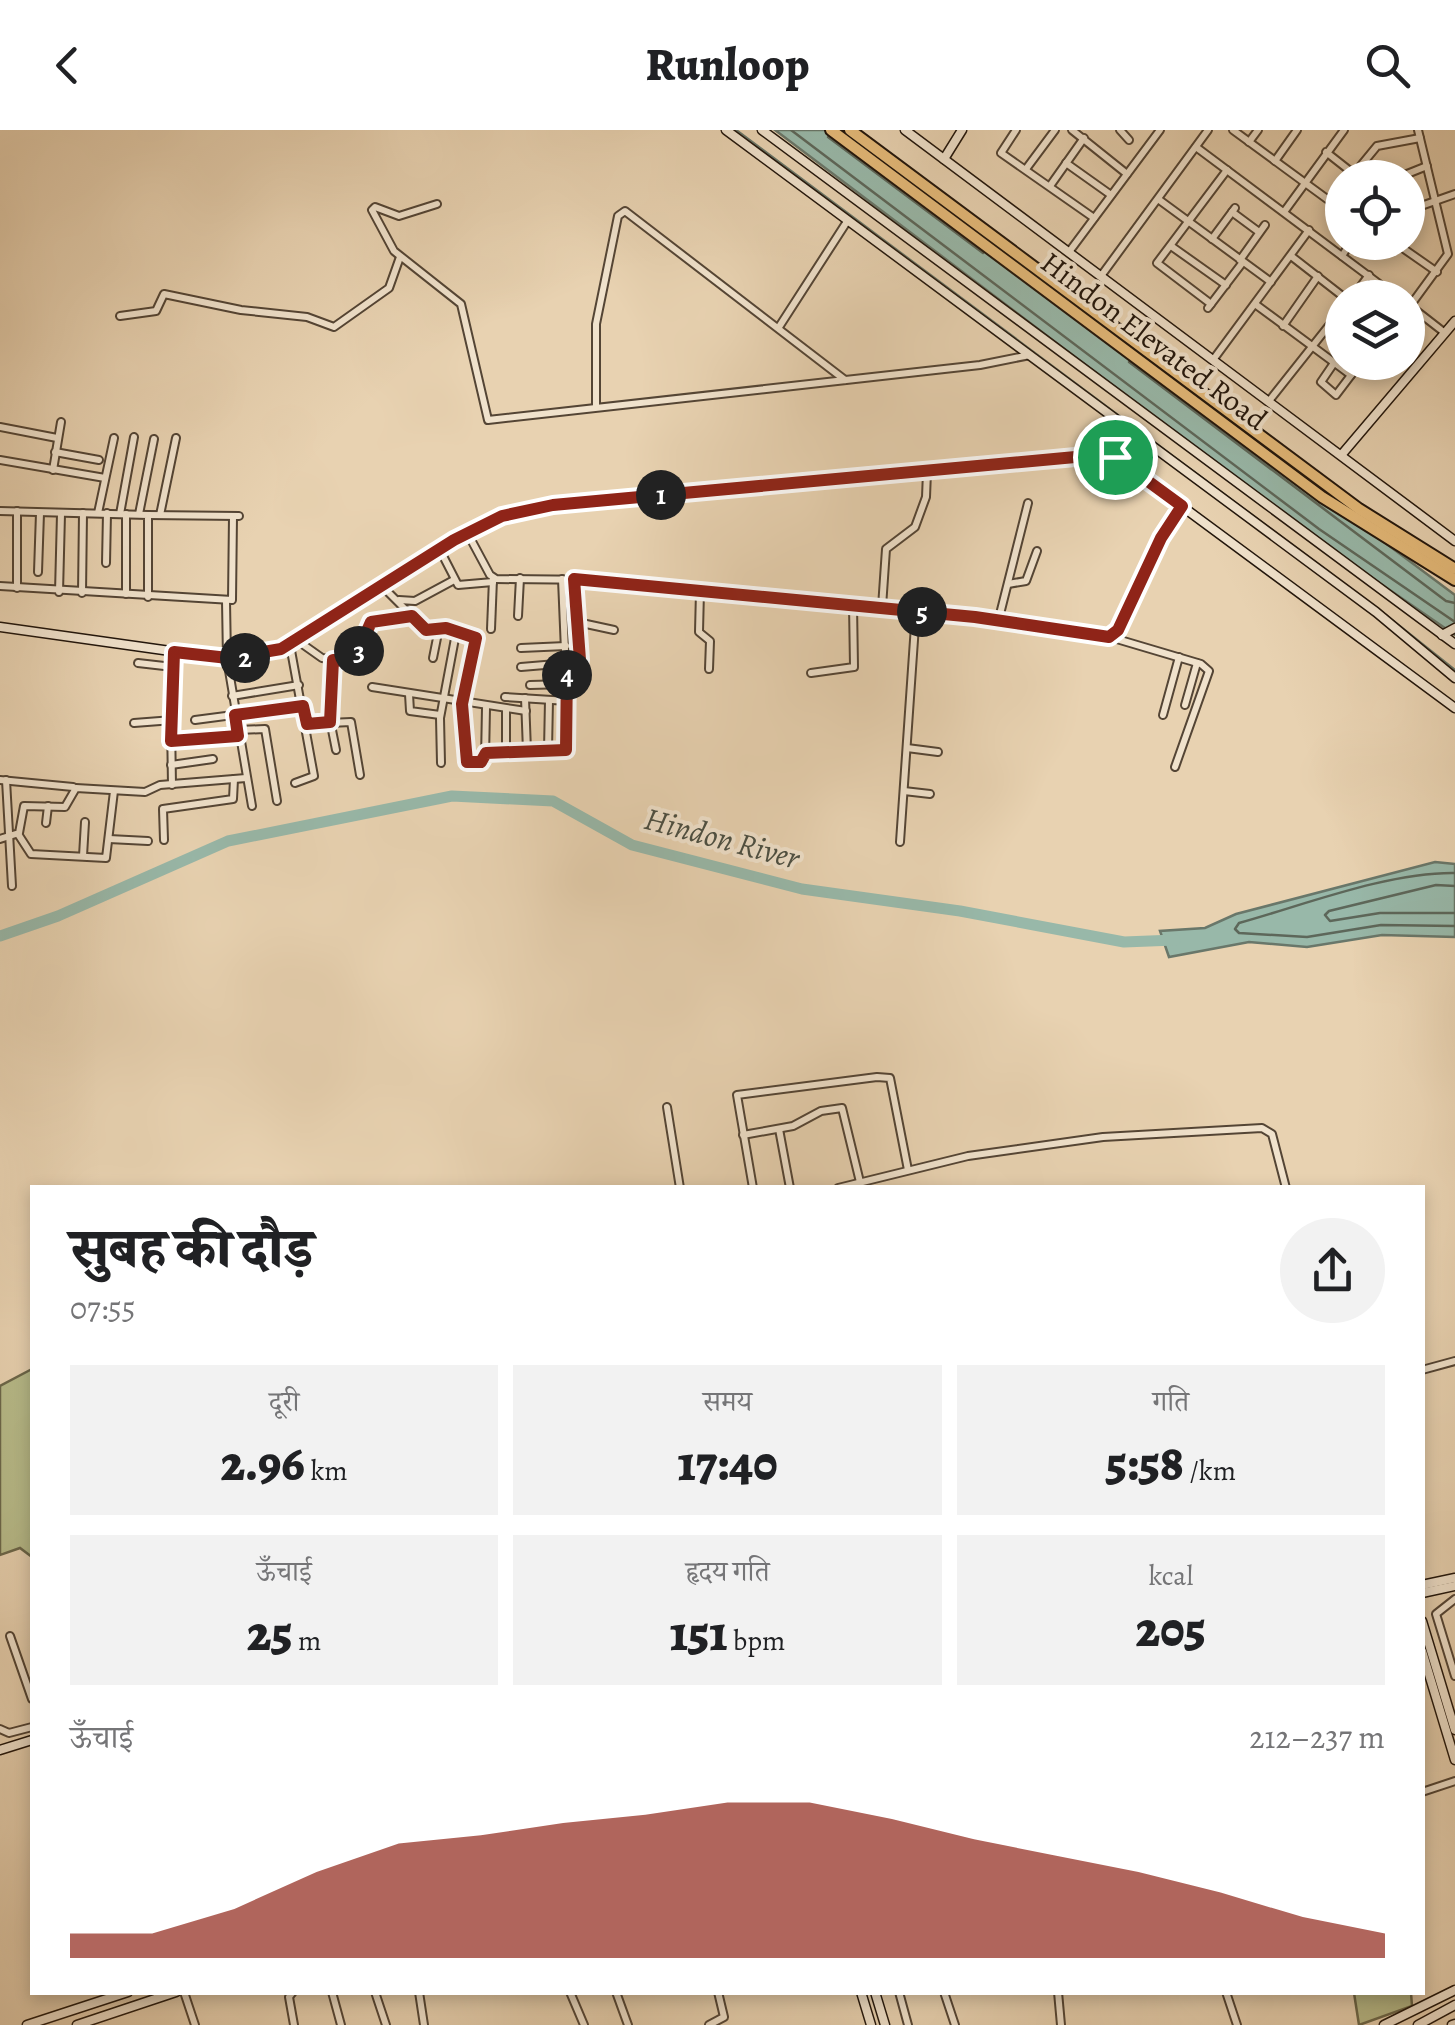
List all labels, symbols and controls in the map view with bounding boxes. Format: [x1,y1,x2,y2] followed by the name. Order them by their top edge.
[646,34,809,96] text: Runloop
[40,38,95,93] icon: back
[1360,38,1415,93] icon: search
[1325,160,1425,380] map controls
[1325,160,1425,260] button: locate
[1033,243,1276,440] street label: Hindon Elevated Road
[1325,280,1425,380] button: layers
[1073,415,1158,500] pin
[1088,430,1143,485] icon: arrive
[636,470,686,520] pin: 1
[656,476,666,514] text: 1
[897,587,947,637] pin: 5
[916,593,928,631] text: 5
[334,626,384,676] pin: 3
[353,632,365,670] text: 3
[220,633,270,683] pin: 2
[238,639,252,677] text: 2
[542,650,592,700] pin: 4
[560,656,574,694] text: 4
[640,796,805,880] water label: Hindon River
[70,1211,313,1286] text: सुबह की दौड़
[1280,1218,1385,1323] button: share
[70,1286,136,1330] text: 07:55
[269,1383,299,1421] text: दूरी
[703,1383,752,1421] text: समय
[1153,1383,1189,1421] text: गति
[221,1429,305,1497] text: 2.96
[677,1429,777,1497] text: 17:40
[1106,1429,1184,1497] text: 5:58
[305,1452,348,1490] text: km
[1184,1452,1236,1490] text: /km
[257,1553,312,1591] text: ऊँचाई
[685,1553,770,1591] text: हृदय गति
[1148,1557,1193,1595] text: kcal
[1136,1595,1206,1663] text: 205
[247,1599,293,1667] text: 25
[670,1599,727,1667] text: 151
[293,1622,321,1660] text: m
[727,1622,785,1660] text: bpm
[70,1715,133,1759] text: ऊँचाई
[1249,1715,1385,1759] text: 212–237 m

